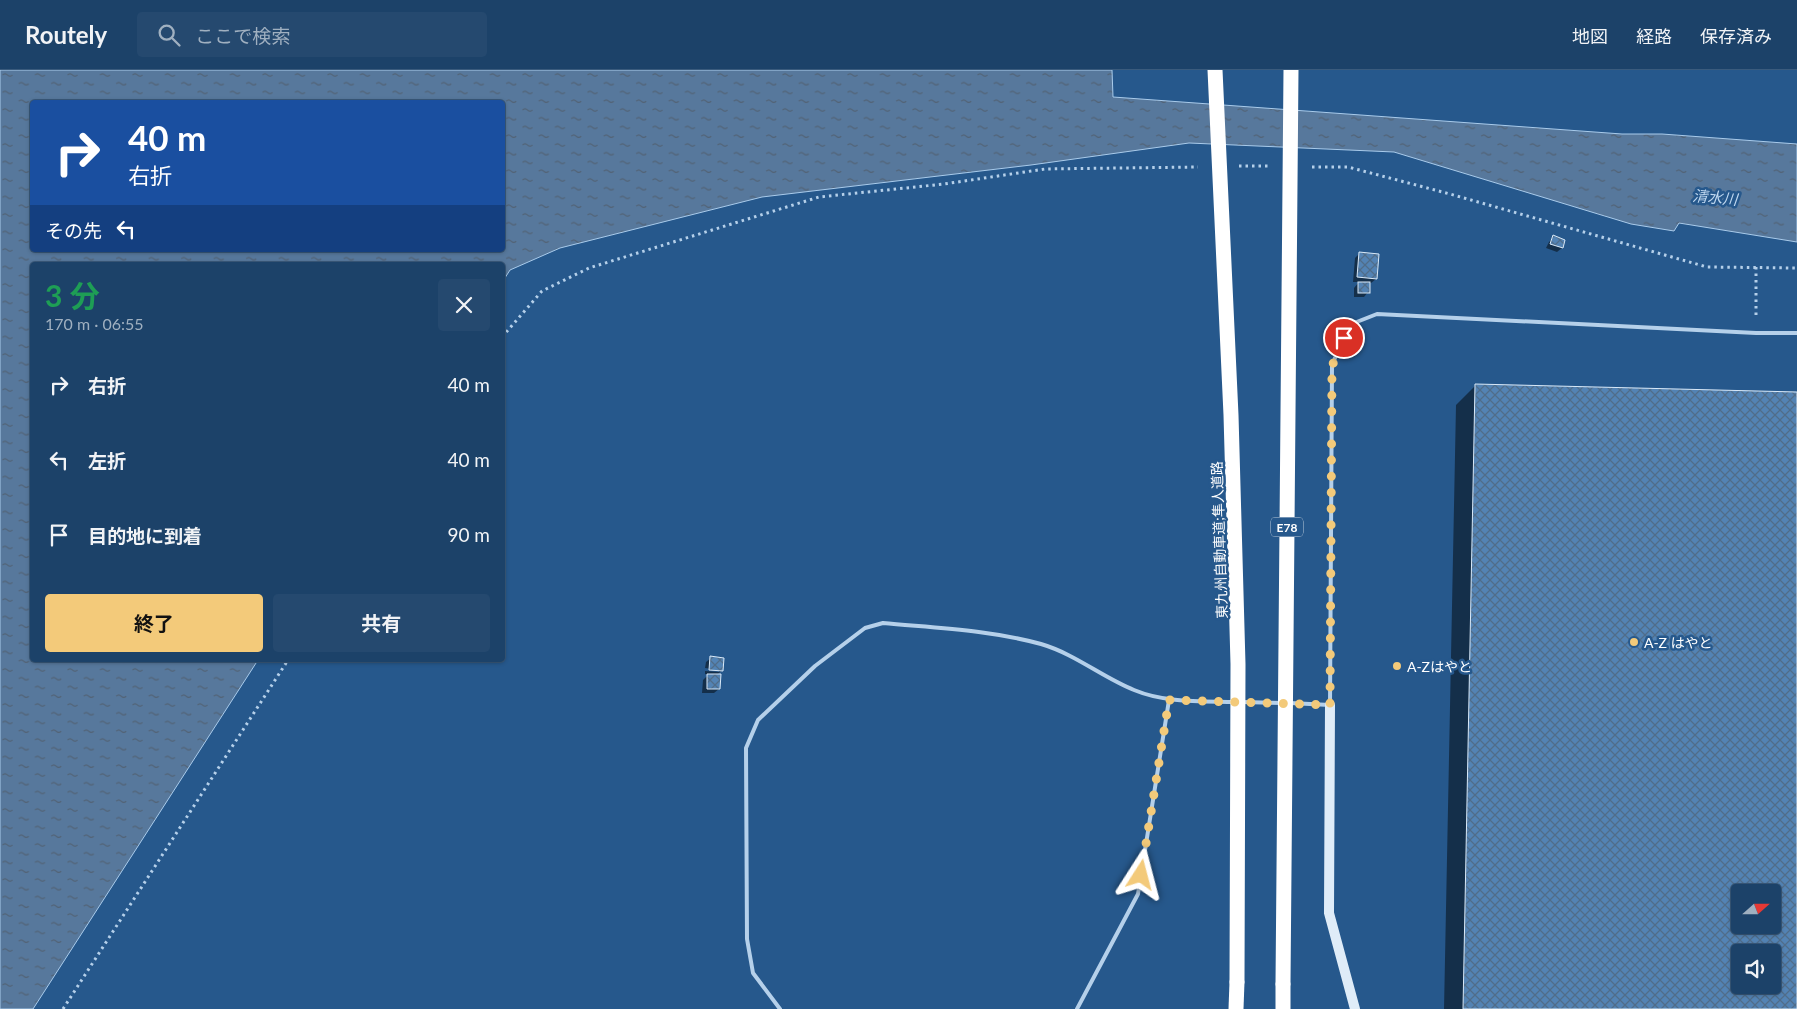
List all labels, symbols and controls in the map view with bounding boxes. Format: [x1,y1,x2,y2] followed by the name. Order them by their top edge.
[137,12,487,57] search box
[25,20,107,49] text: Routely
[155,21,183,49] icon: search
[195,24,290,47] text: ここで検索
[1572,25,1608,47] text: 地図
[1636,25,1672,47] text: 経路
[1700,25,1772,47] text: 保存済み
[128,116,206,158] text: 40 m
[45,120,110,185] icon: right
[128,162,172,189] text: 右折
[1692,186,1740,208] water label: 清水川
[112,215,140,243] icon: left
[45,219,102,242] text: その先
[45,277,100,313] text: 3 分
[438,279,490,331] button: close
[45,314,144,333] text: 170 m · 06:55
[1323,317,1365,359] pin
[1330,324,1358,352] icon: arrive
[45,371,73,399] icon: right
[447,373,490,396] text: 40 m
[88,374,126,397] text: 右折
[45,446,73,474] icon: left
[447,448,490,471] text: 40 m
[88,449,126,472] text: 左折
[1208,461,1230,619] street label: 東九州自動車道;隼人道路
[1271,518,1303,537] road number: E78
[45,521,73,549] icon: arrive
[447,523,490,546] text: 90 m
[88,524,202,547] text: 目的地に到着
[45,594,263,652] button: 終了
[273,594,490,652] button: 共有
[1644,634,1713,651] place label: A-Z はやと
[1628,636,1640,648] marker: A-Z はやと
[1407,658,1472,675] place label: A-Zはやと
[1391,660,1403,672] marker: A-Zはやと
[1114,848,1166,900] position arrow
[1731,884,1781,934] north arrow
[1731,884,1781,994] map controls
[1731,944,1781,994] button: sound

